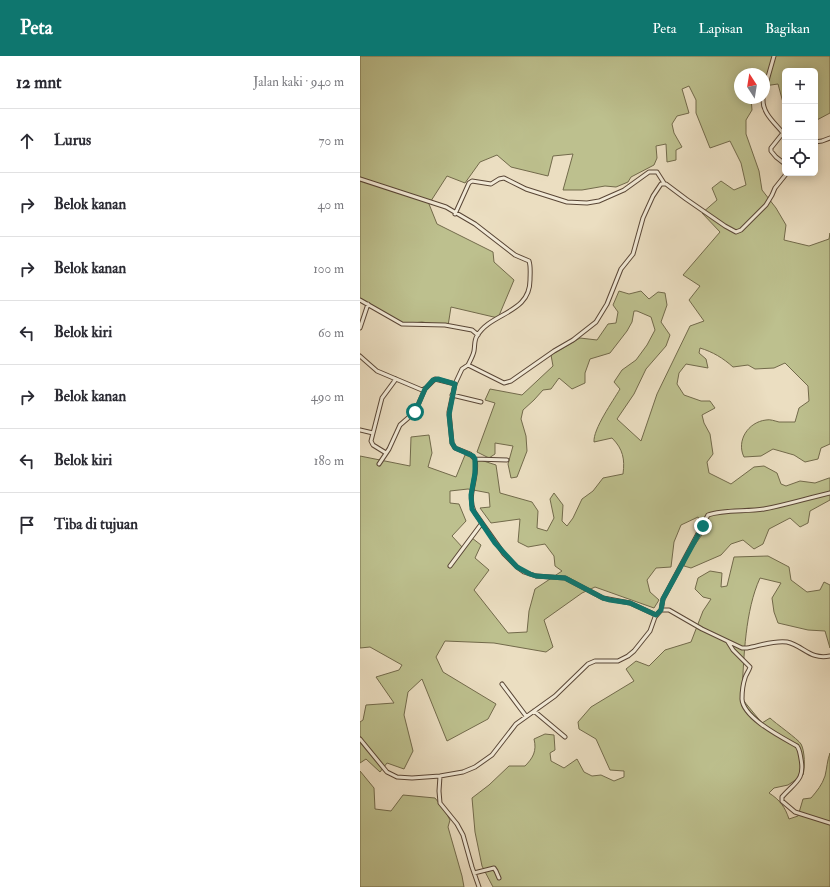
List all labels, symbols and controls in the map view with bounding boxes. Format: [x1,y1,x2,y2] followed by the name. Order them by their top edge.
[20,16,53,40] text: Peta
[653,20,676,37] text: Peta
[698,20,743,37] text: Lapisan
[765,20,810,37] text: Bagikan
[734,68,770,104] north arrow
[782,68,818,176] map controls
[782,68,818,104] button: +
[16,72,62,93] text: 12 mnt
[253,74,344,90] text: Jalan kaki · 940 m
[782,104,818,140] button: −
[16,130,38,152] icon: ahead
[54,131,91,150] text: Lurus
[319,133,344,149] text: 70 m
[782,140,818,176] button: locate
[16,194,38,216] icon: right
[54,195,126,214] text: Belok kanan
[318,197,344,213] text: 40 m
[16,258,38,280] icon: right
[54,259,126,278] text: Belok kanan
[313,261,344,277] text: 100 m
[16,322,38,344] icon: left
[54,323,112,342] text: Belok kiri
[318,325,344,341] text: 60 m
[16,386,38,408] icon: right
[54,387,126,406] text: Belok kanan
[311,389,344,405] text: 490 m
[406,403,424,421] route start
[16,450,38,472] icon: left
[54,451,112,470] text: Belok kiri
[314,453,344,469] text: 180 m
[16,514,38,536] icon: arrive
[54,515,138,534] text: Tiba di tujuan
[694,517,712,535] route end

